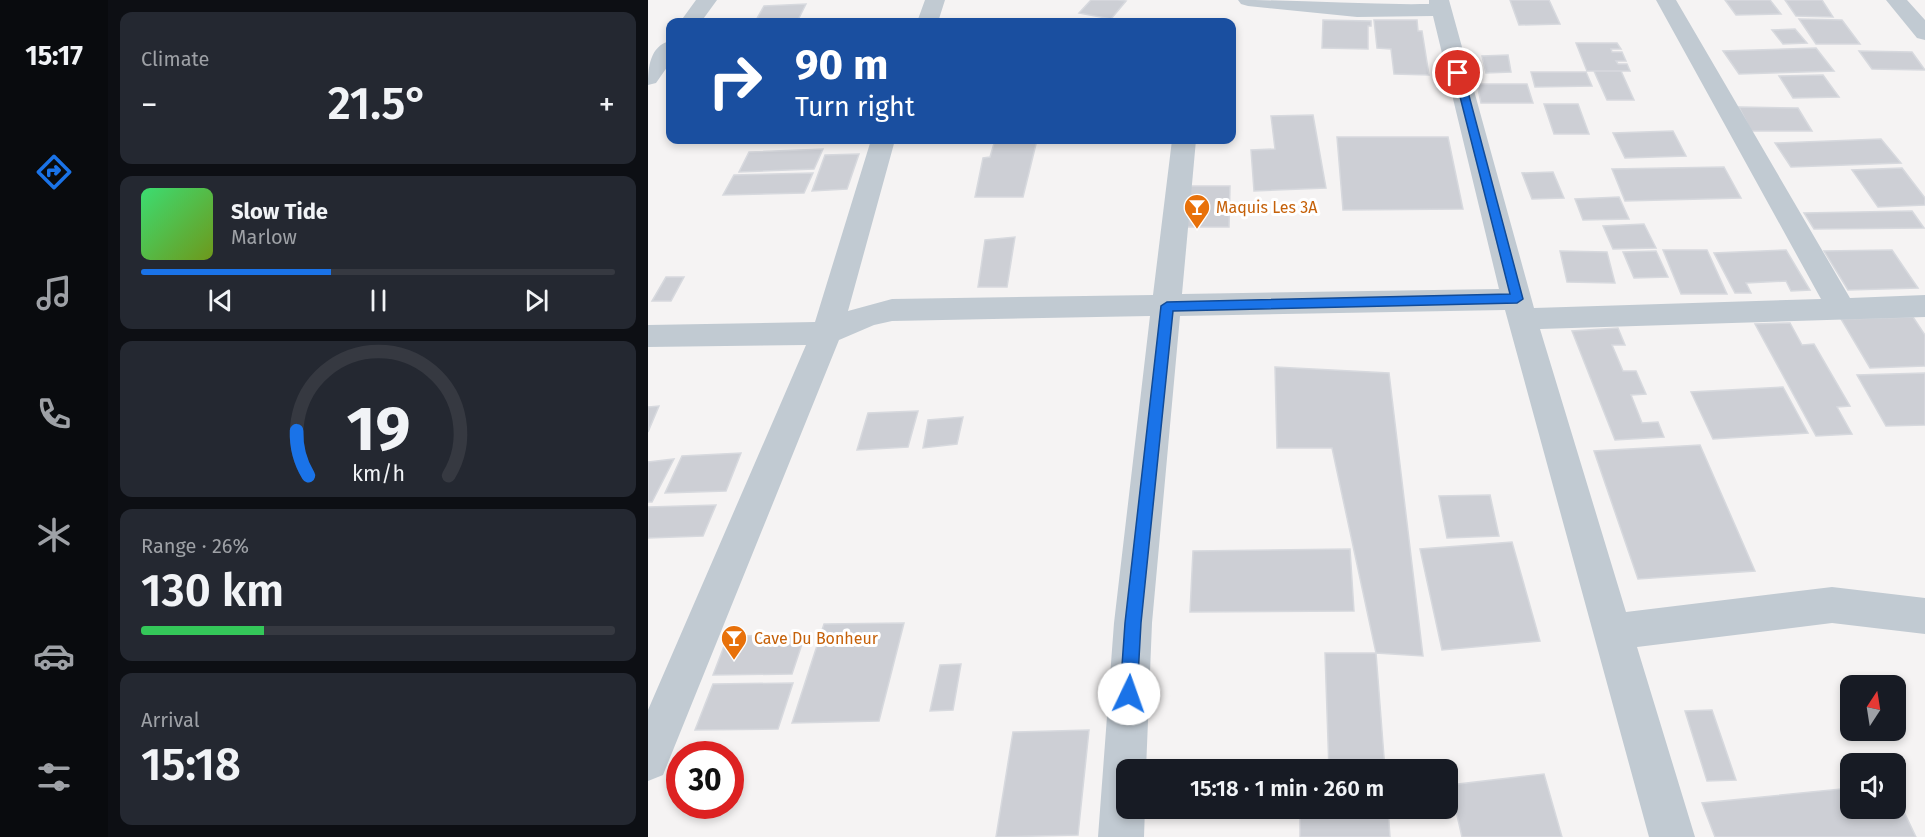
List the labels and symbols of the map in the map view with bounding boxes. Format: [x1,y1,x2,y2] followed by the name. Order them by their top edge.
[1432,47,1483,98] pin
[1182,192,1212,230] bar icon: Maquis Les 3A
[1216,198,1318,217] place label: Maquis Les 3A
[719,623,749,661] bar icon: Cave Du Bonheur
[754,629,879,648] place label: Cave Du Bonheur
[1097,662,1161,726] position arrow
[1840,675,1906,741] north arrow
[666,741,744,819] speed limit sign: 30

